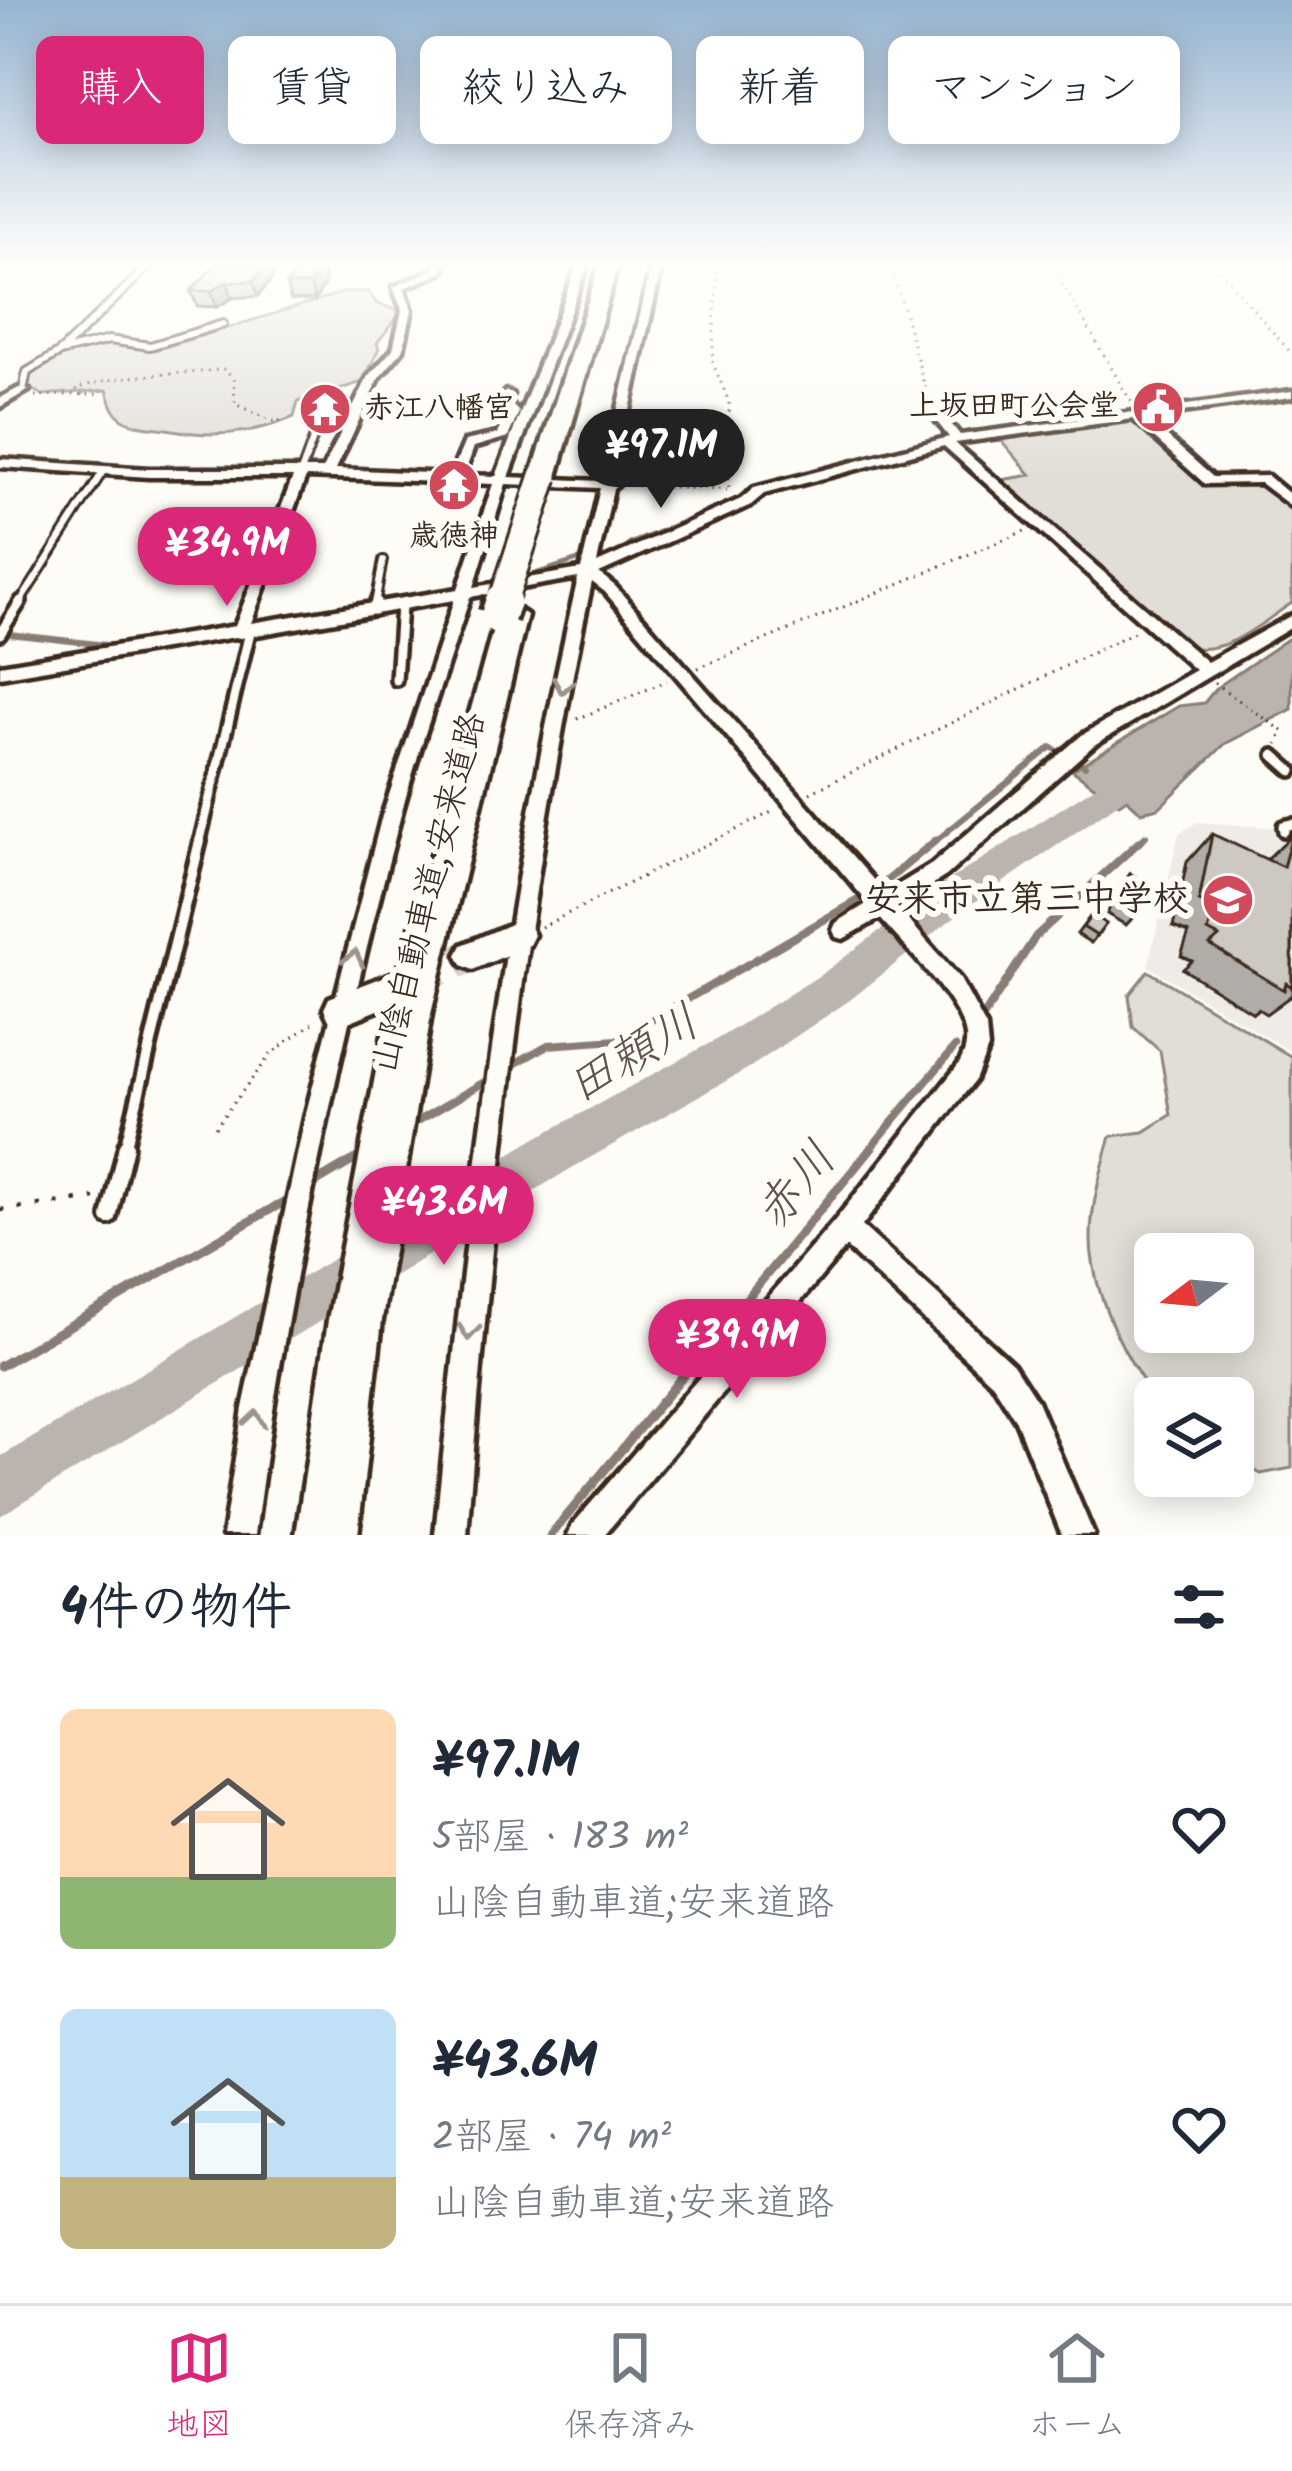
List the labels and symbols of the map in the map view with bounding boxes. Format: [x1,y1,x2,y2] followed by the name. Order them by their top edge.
[1130,379,1186,435] public building icon: 上坂田町公会堂
[297,381,353,437] temple icon: 赤江八幡宮
[909,383,1119,431] place label: 上坂田町公会堂
[364,385,514,433] place label: 赤江八幡宮
[563,409,759,511] pin: ¥97.1M
[426,457,482,513] temple icon: 歳徳神
[129,507,325,609] pin: ¥34.9M
[409,513,499,561] place label: 歳徳神
[551,676,577,696] one-way arrow
[357,706,503,1080] street label: 山陰自動車道;安来道路
[865,872,1189,929] place label: 安来市立第三中学校
[1200,872,1256,928] school or university icon: 安来市立第三中学校
[340,948,365,969] one-way arrow
[553,986,715,1126] water label: 田頼川
[737,1126,857,1248] water label: 赤川
[346,1166,542,1268] pin: ¥43.6M
[1134,1233,1254,1353] north arrow
[639,1299,835,1401] pin: ¥39.9M
[456,1322,482,1342] one-way arrow
[242,1409,267,1429] one-way arrow

